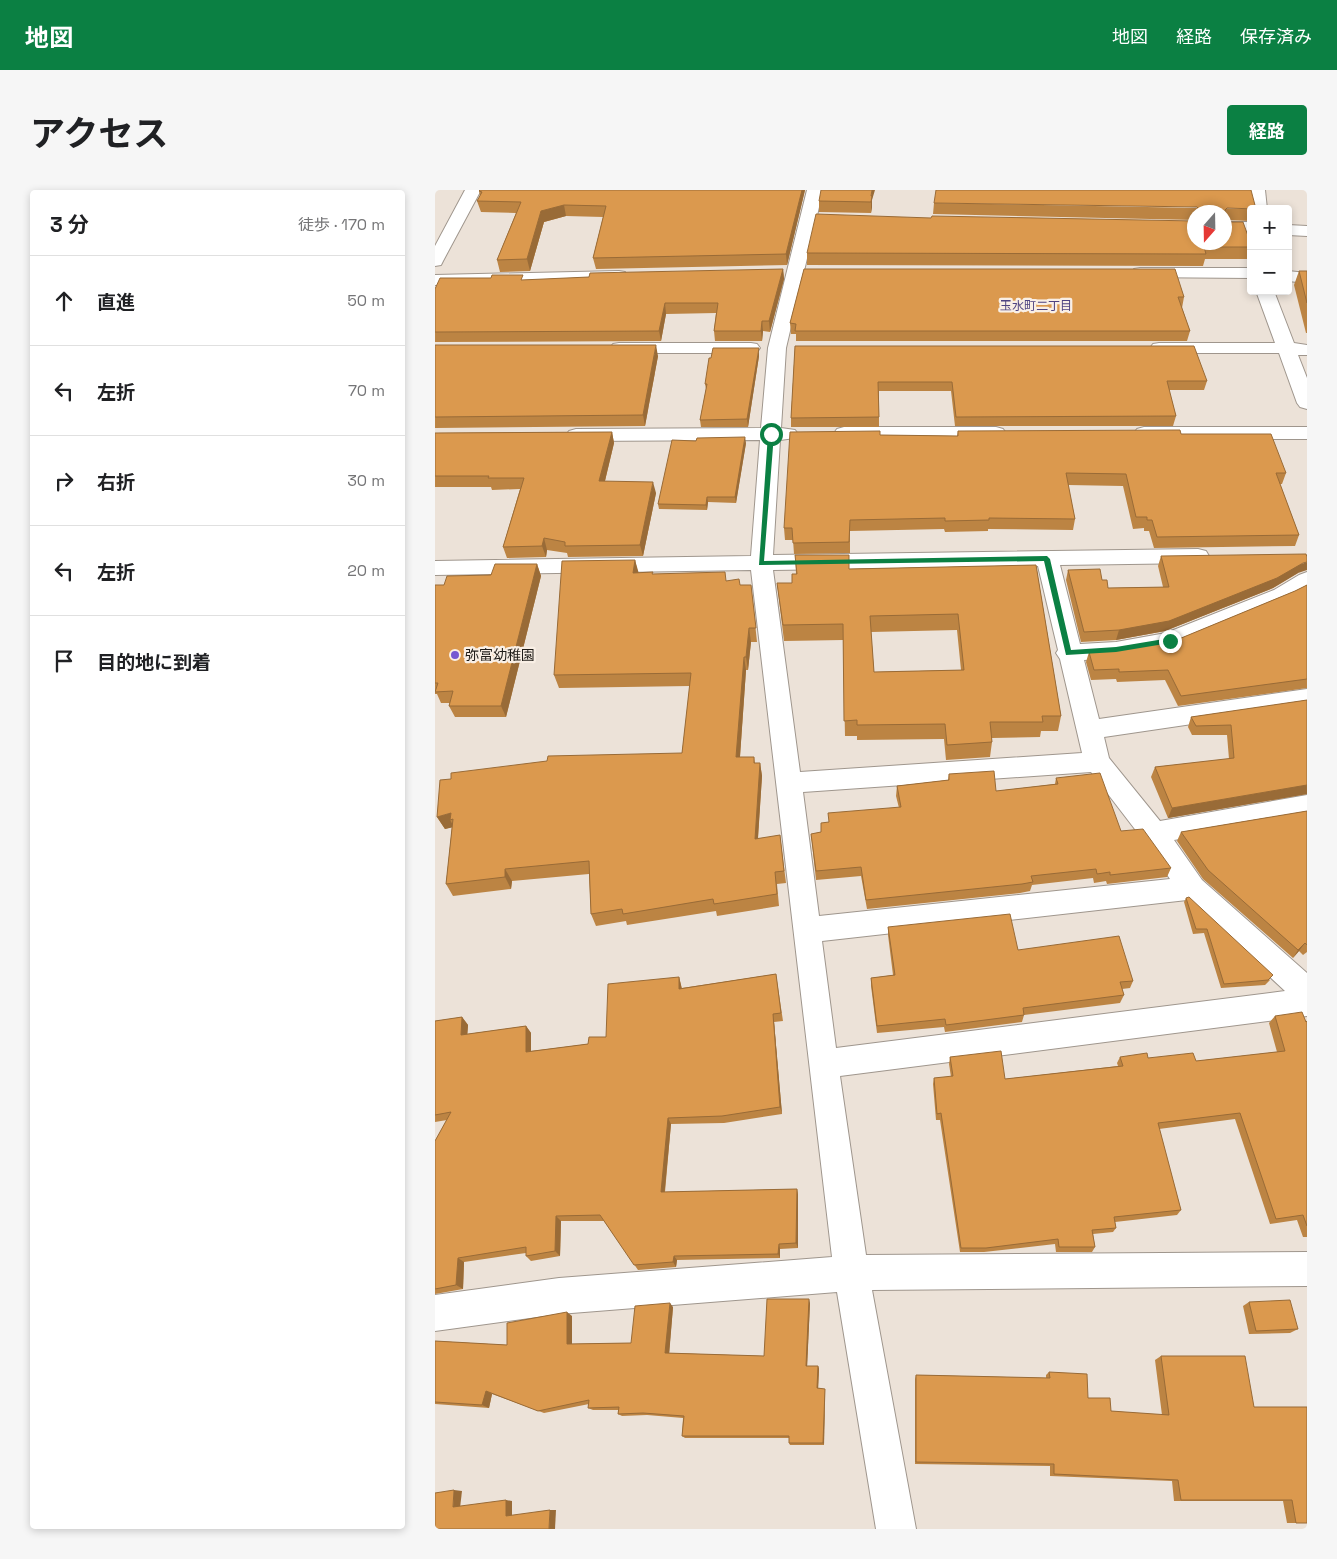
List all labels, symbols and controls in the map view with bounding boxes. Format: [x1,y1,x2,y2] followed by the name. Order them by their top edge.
[25,22,73,53] text: 地図
[1112,25,1148,48] text: 地図
[1176,25,1212,48] text: 経路
[1240,25,1312,48] text: 保存済み
[1227,105,1307,155] button: 経路
[30,112,168,156] text: アクセス
[1187,205,1232,250] north arrow
[1247,205,1292,295] map controls
[1247,205,1292,250] button: +
[50,211,89,238] text: 3 分
[298,214,385,235] text: 徒歩 · 170 m
[1247,250,1292,295] button: −
[50,287,78,315] icon: ahead
[97,290,135,315] text: 直進
[347,290,385,311] text: 50 m
[1000,298,1072,314] district label: 玉水町二丁目
[50,377,78,405] icon: left
[97,380,135,405] text: 左折
[348,380,385,401] text: 70 m
[760,423,783,446] route start
[50,467,78,495] icon: right
[97,470,135,495] text: 右折
[347,470,385,491] text: 30 m
[50,557,78,585] icon: left
[97,560,135,585] text: 左折
[347,560,385,581] text: 20 m
[1159,630,1182,653] route end
[465,646,535,664] place label: 弥富幼稚園
[50,647,78,675] icon: arrive
[449,649,461,661] marker: 弥富幼稚園
[97,650,211,675] text: 目的地に到着

